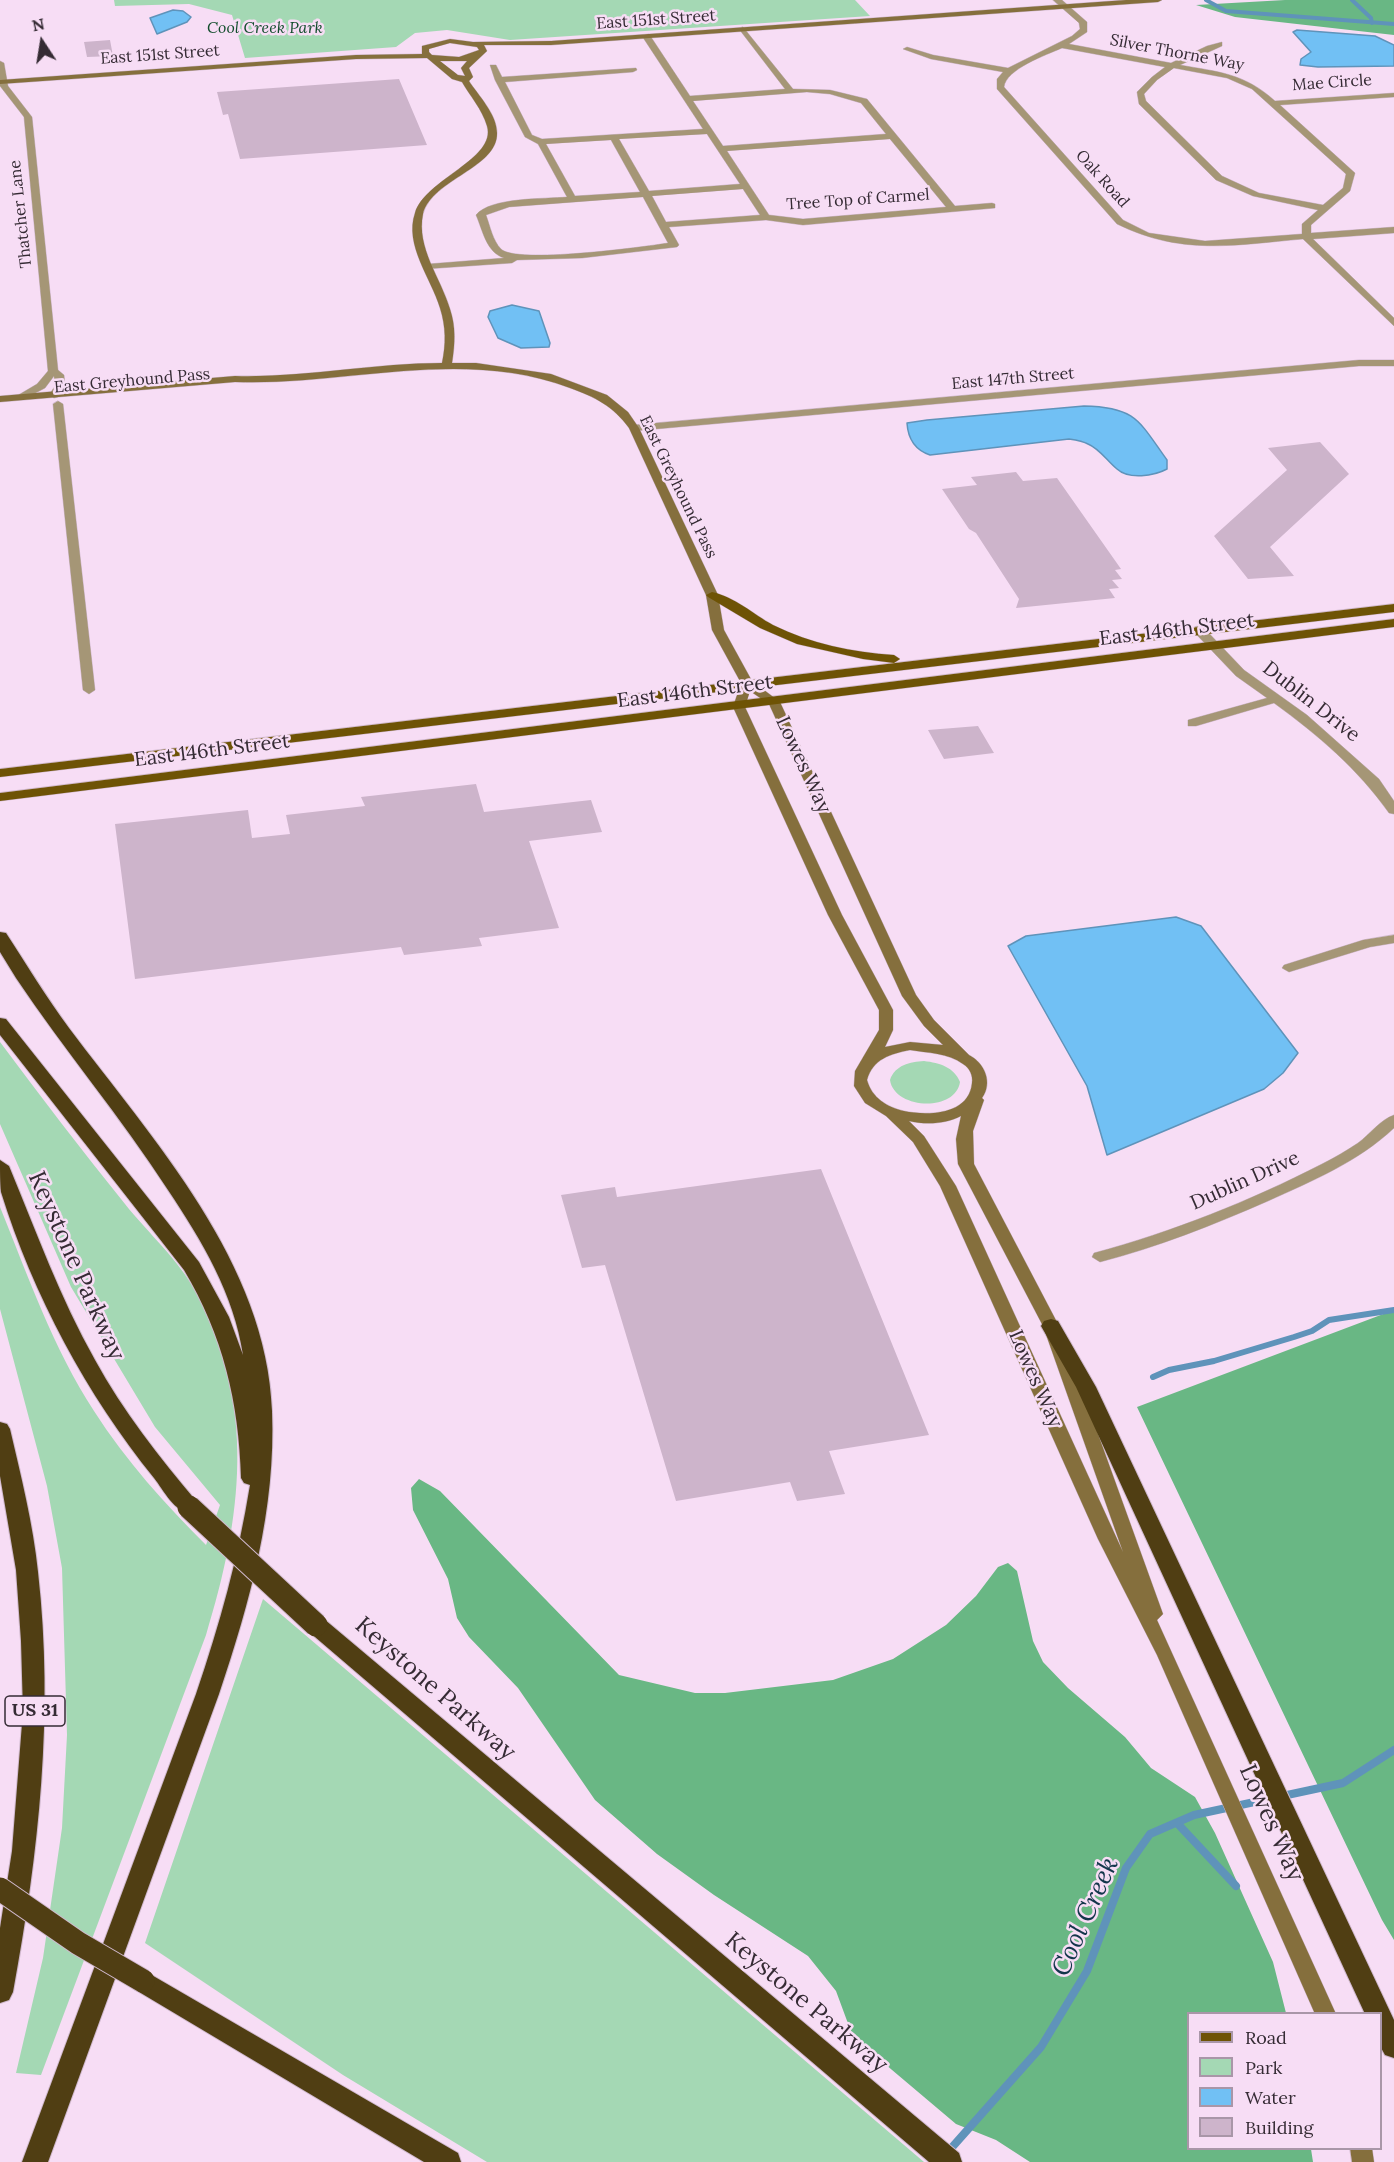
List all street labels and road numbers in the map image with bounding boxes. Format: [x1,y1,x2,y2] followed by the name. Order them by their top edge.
[596,6,716,34] street label: East 151st Street
[1108,31,1246,75] street label: Silver Thorne Way
[100,41,220,69] street label: East 151st Street
[1291,71,1373,95] street label: Mae Circle
[1071,146,1133,212] street label: Oak Road
[6,159,36,269] street label: Thatcher Lane
[786,185,930,215] street label: Tree Top of Carmel
[951,364,1075,394] street label: East 147th Street
[53,365,211,397] street label: East Greyhound Pass
[635,412,721,562] street label: East Greyhound Pass
[1098,609,1256,651] street label: East 146th Street
[1258,657,1364,747] street label: Dublin Drive
[616,671,774,713] street label: East 146th Street
[770,713,836,817] street label: Lowes Way
[133,730,291,772] street label: East 146th Street
[1187,1146,1303,1216] street label: Dublin Drive
[21,1167,131,1365] street label: Keystone Parkway
[1003,1327,1067,1431] street label: Lowes Way
[349,1611,521,1767] street label: Keystone Parkway
[5,1696,65,1726] road number: US 31
[1232,1760,1310,1886] street label: Lowes Way
[719,1927,893,2079] street label: Keystone Parkway

